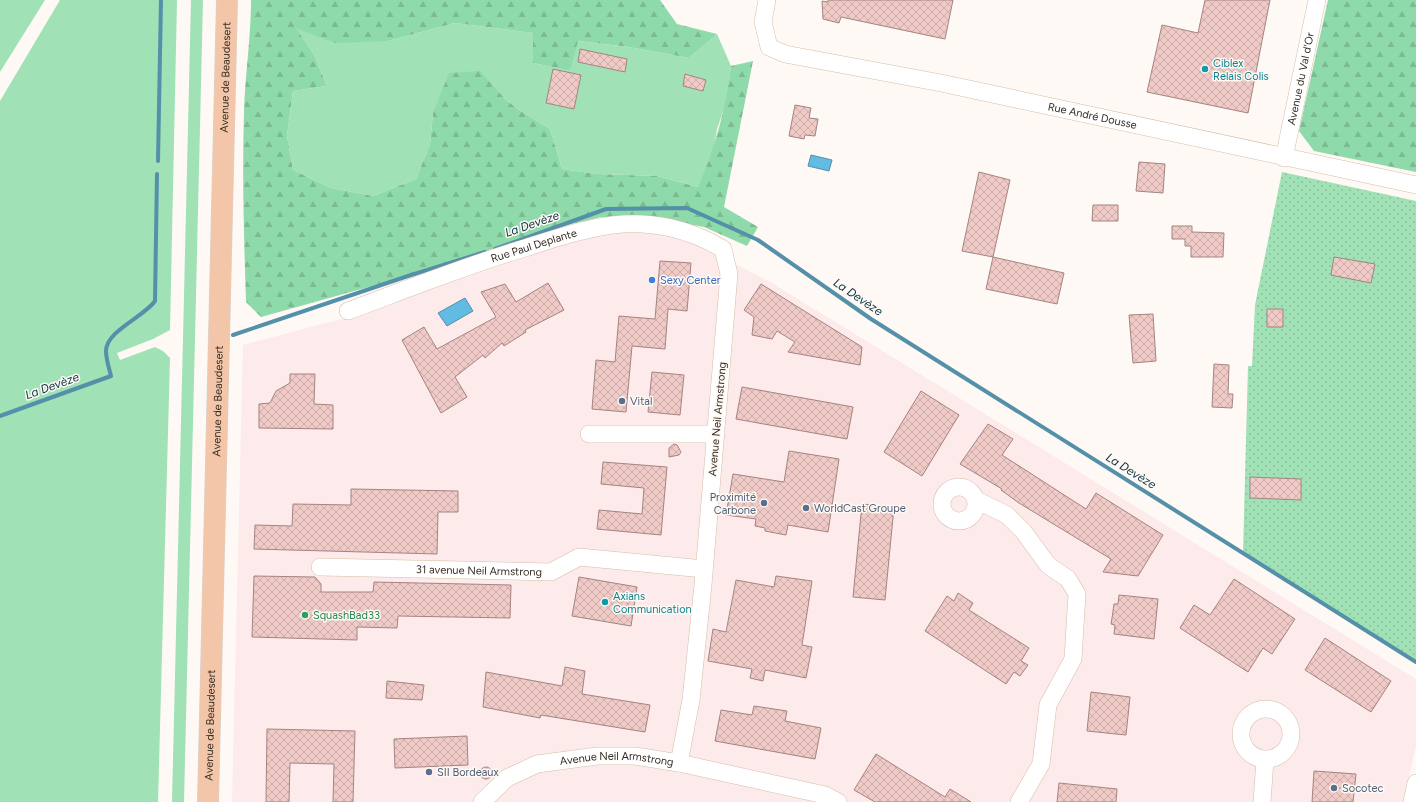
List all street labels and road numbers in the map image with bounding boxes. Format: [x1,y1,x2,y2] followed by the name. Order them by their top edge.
[218,21,233,133] street label: Avenue de Beaudesert
[1285,31,1317,126] street label: Avenue du Val d'Or
[1047,100,1138,132] street label: Rue André Dousse
[489,227,578,265] street label: Rue Paul Deplante
[210,345,226,457] street label: Avenue de Beaudesert
[706,361,729,477] street label: Avenue Neil Armstrong
[416,563,542,579] street label: 31 avenue Neil Armstrong
[203,669,218,781] street label: Avenue de Beaudesert
[559,750,675,769] street label: Avenue Neil Armstrong

